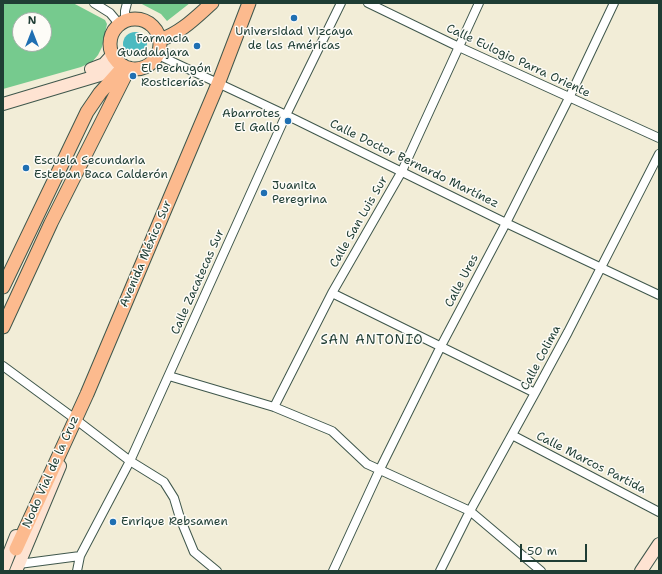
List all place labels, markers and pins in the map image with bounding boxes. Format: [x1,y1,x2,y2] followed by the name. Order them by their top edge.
[289,13,299,23] marker: Universidad Vizcaya de las Américas
[235,25,353,53] place label: Universidad Vizcaya de las Américas
[117,32,189,60] place label: Farmacia Guadalajara
[192,41,202,51] marker: Farmacia Guadalajara
[141,62,211,90] place label: El Pechugón Rosticerías
[128,71,138,81] marker: El Pechugón Rosticerías
[222,107,280,135] place label: Abarrotes El Gallo
[283,116,293,126] marker: Abarrotes El Gallo
[34,154,168,182] place label: Escuela Secundaria Esteban Baca Calderón
[21,163,31,173] marker: Escuela Secundaria Esteban Baca Calderón
[272,179,327,207] place label: Juanita Peregrina
[259,188,269,198] marker: Juanita Peregrina
[121,515,228,529] place label: Enrique Rebsamen
[108,517,118,527] marker: Enrique Rebsamen

